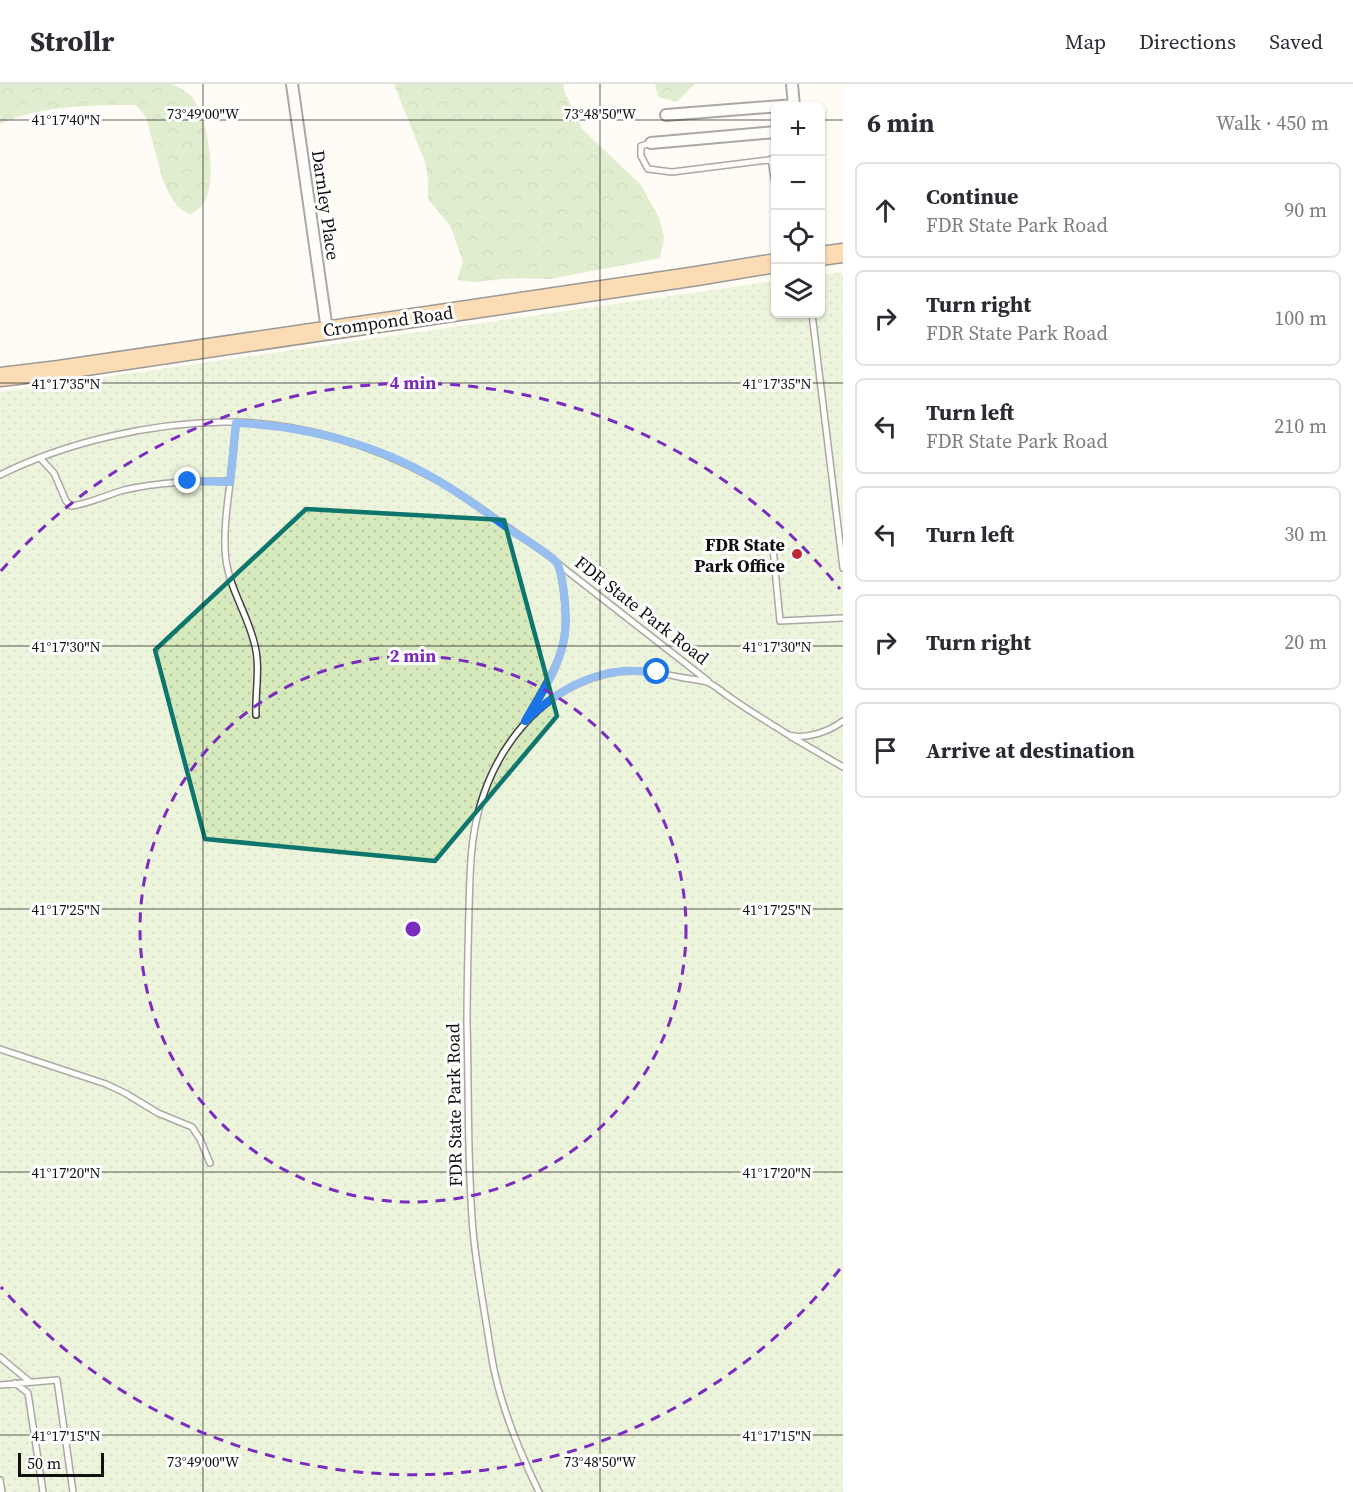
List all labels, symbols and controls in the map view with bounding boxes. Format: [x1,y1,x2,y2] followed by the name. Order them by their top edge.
[30,22,114,60] text: Strollr
[1065,27,1106,56] text: Map
[1139,27,1236,56] text: Directions
[1269,27,1323,56] text: Saved
[771,102,825,318] map controls
[771,102,825,156] button: +
[167,103,240,124] text: 73°49'00"W
[564,103,637,124] text: 73°48'50"W
[867,105,934,141] text: 6 min
[31,109,101,130] text: 41°17'40"N
[1216,109,1329,137] text: Walk · 450 m
[306,148,346,262] street label: Darnley Place
[771,156,825,210] button: −
[926,181,1019,211] text: Continue
[869,194,902,227] icon: ahead
[1284,196,1327,224] text: 90 m
[771,210,825,264] button: locate
[926,211,1108,239] text: FDR State Park Road
[771,264,825,318] button: layers
[926,289,1031,319] text: Turn right
[321,299,455,343] street label: Crompond Road
[869,302,902,335] icon: right
[1274,304,1327,332] text: 100 m
[926,319,1108,347] text: FDR State Park Road
[390,370,436,395] text: 4 min
[31,373,101,394] text: 41°17'35"N
[742,373,812,394] text: 41°17'35"N
[926,397,1014,427] text: Turn left
[869,410,902,443] icon: left
[1274,412,1327,440] text: 210 m
[926,427,1108,455] text: FDR State Park Road
[174,467,200,493] route end
[869,518,902,551] icon: left
[926,519,1014,549] text: Turn left
[1284,520,1327,548] text: 30 m
[694,532,785,578] place label: FDR State Park Office
[790,547,804,561] marker: FDR State Park Office
[570,550,714,670] street label: FDR State Park Road
[869,626,902,659] icon: right
[926,627,1031,657] text: Turn right
[1284,628,1327,656] text: 20 m
[31,636,101,657] text: 41°17'30"N
[742,636,812,657] text: 41°17'30"N
[390,643,436,668] text: 2 min
[643,658,669,684] route start
[869,734,902,767] icon: arrive
[926,735,1135,765] text: Arrive at destination
[31,899,101,920] text: 41°17'25"N
[742,899,812,920] text: 41°17'25"N
[403,919,423,939] centre of rings
[440,1023,468,1187] street label: FDR State Park Road
[31,1162,101,1183] text: 41°17'20"N
[742,1162,812,1183] text: 41°17'20"N
[31,1425,101,1446] text: 41°17'15"N
[742,1425,812,1446] text: 41°17'15"N
[18,1450,104,1478] scale bar
[167,1451,240,1472] text: 73°49'00"W
[564,1451,637,1472] text: 73°48'50"W
[27,1452,61,1474] text: 50 m

